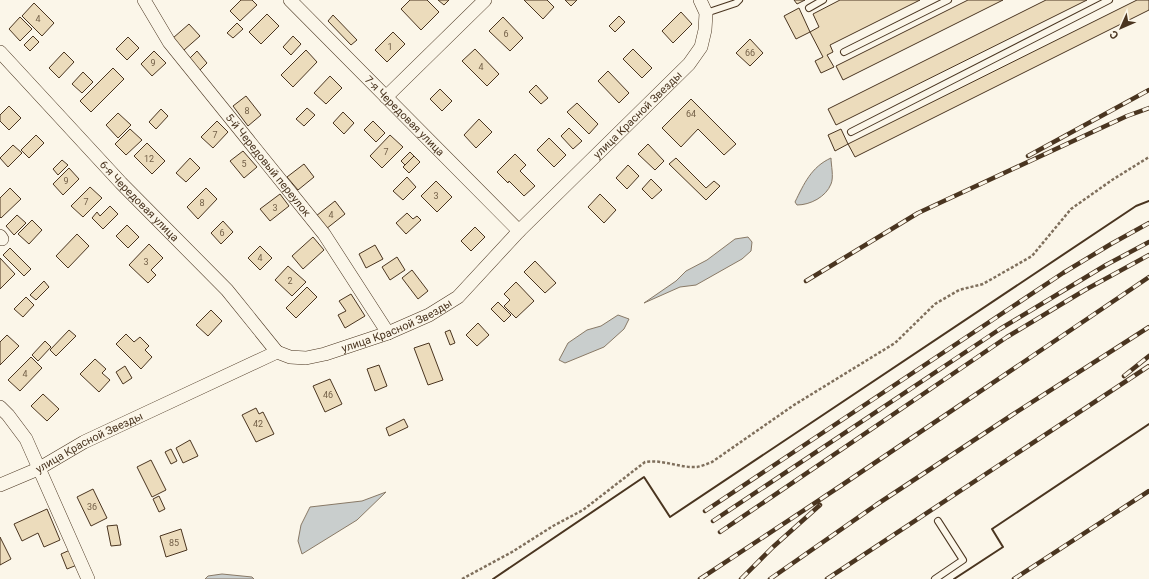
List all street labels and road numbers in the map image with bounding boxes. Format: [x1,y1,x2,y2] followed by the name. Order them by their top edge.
[590,68,684,161] street label: улица Красной Звезды
[361,73,447,159] street label: 7-я Чередовая улица
[223,111,314,219] street label: 5-й Чередовый переулок
[97,158,182,244] street label: 6-я Чередовая улица
[340,296,454,355] street label: улица Красной Звезды
[33,409,145,475] street label: улица Красной Звезды

